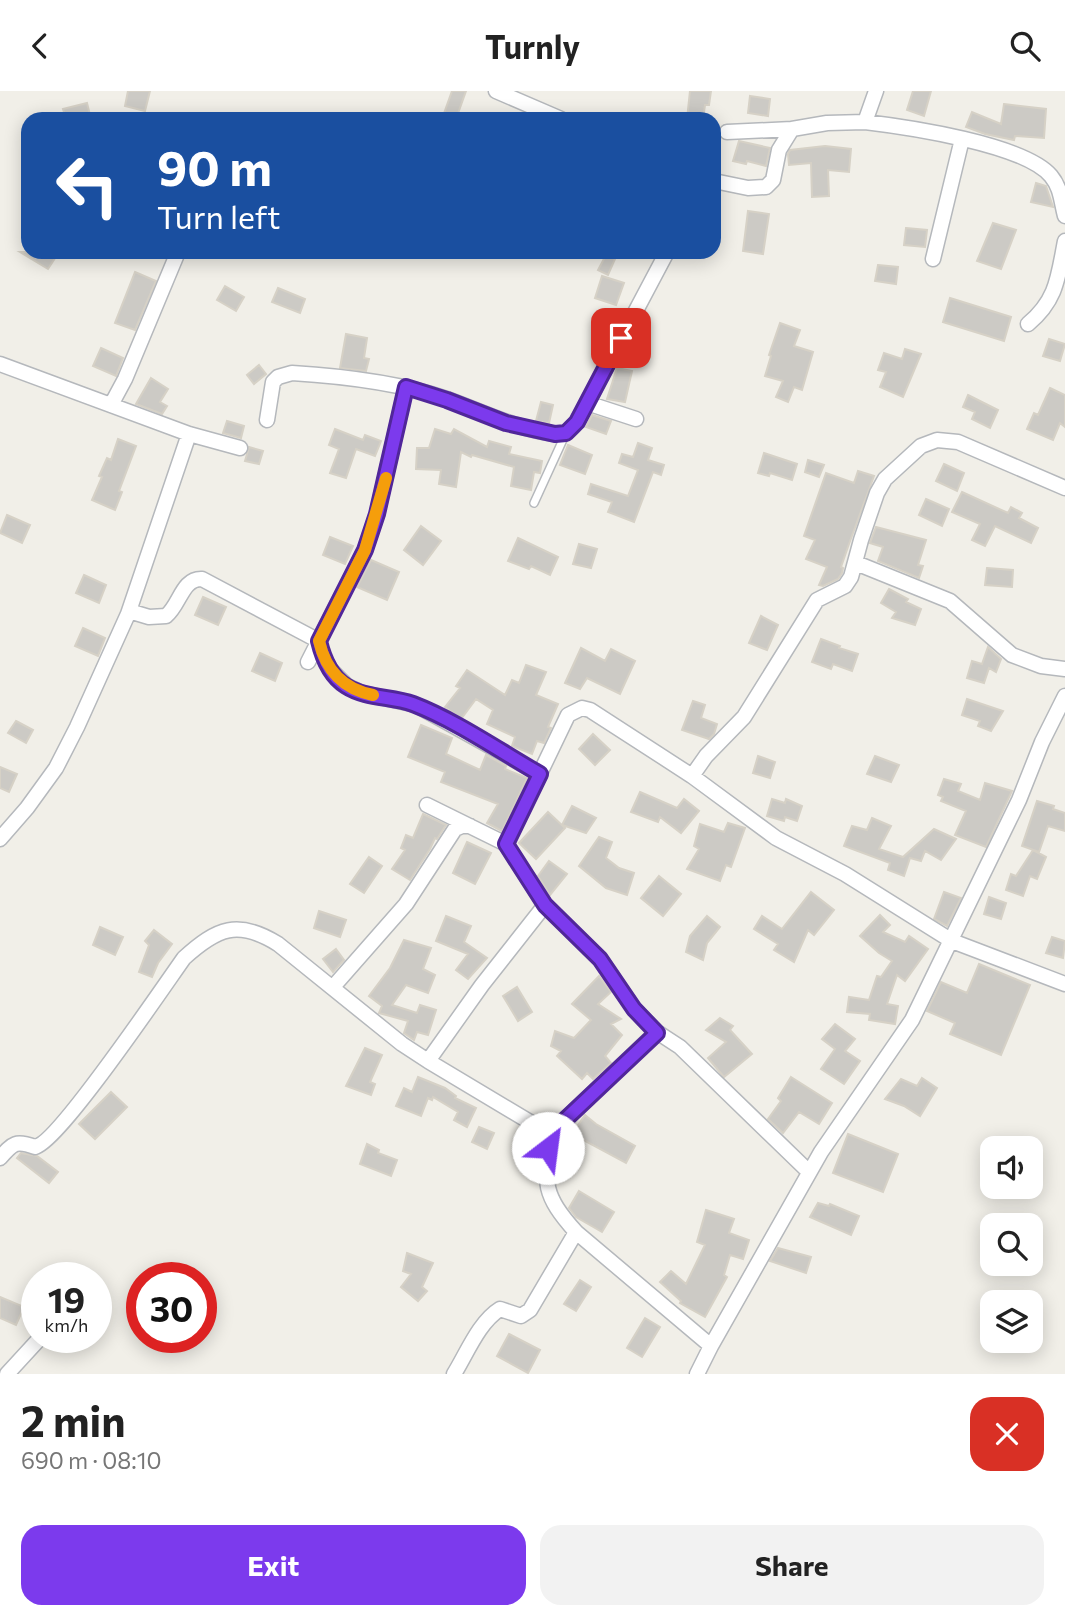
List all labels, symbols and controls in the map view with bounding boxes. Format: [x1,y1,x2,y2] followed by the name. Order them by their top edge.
[485,26,580,66] text: Turnly
[21,27,59,65] icon: back
[1006,27,1044,65] icon: search
[157,136,272,196] text: 90 m
[42,140,133,231] icon: left
[157,196,281,236] text: Turn left
[591,308,651,368] pin
[602,319,640,357] icon: arrive
[511,1111,585,1185] position arrow
[980,1136,1043,1353] map controls
[980,1136,1043,1199] button: sound
[980,1213,1043,1276] button: search
[126,1262,217,1353] speed limit sign: 30
[48,1277,85,1320] text: 19
[980,1290,1043,1353] button: layers
[45,1314,88,1336] text: km/h
[21,1394,126,1446] text: 2 min
[970,1397,1044,1471] button: close
[21,1446,162,1474] text: 690 m · 08:10
[21,1525,526,1605] button: Exit
[540,1525,1044,1605] button: Share

